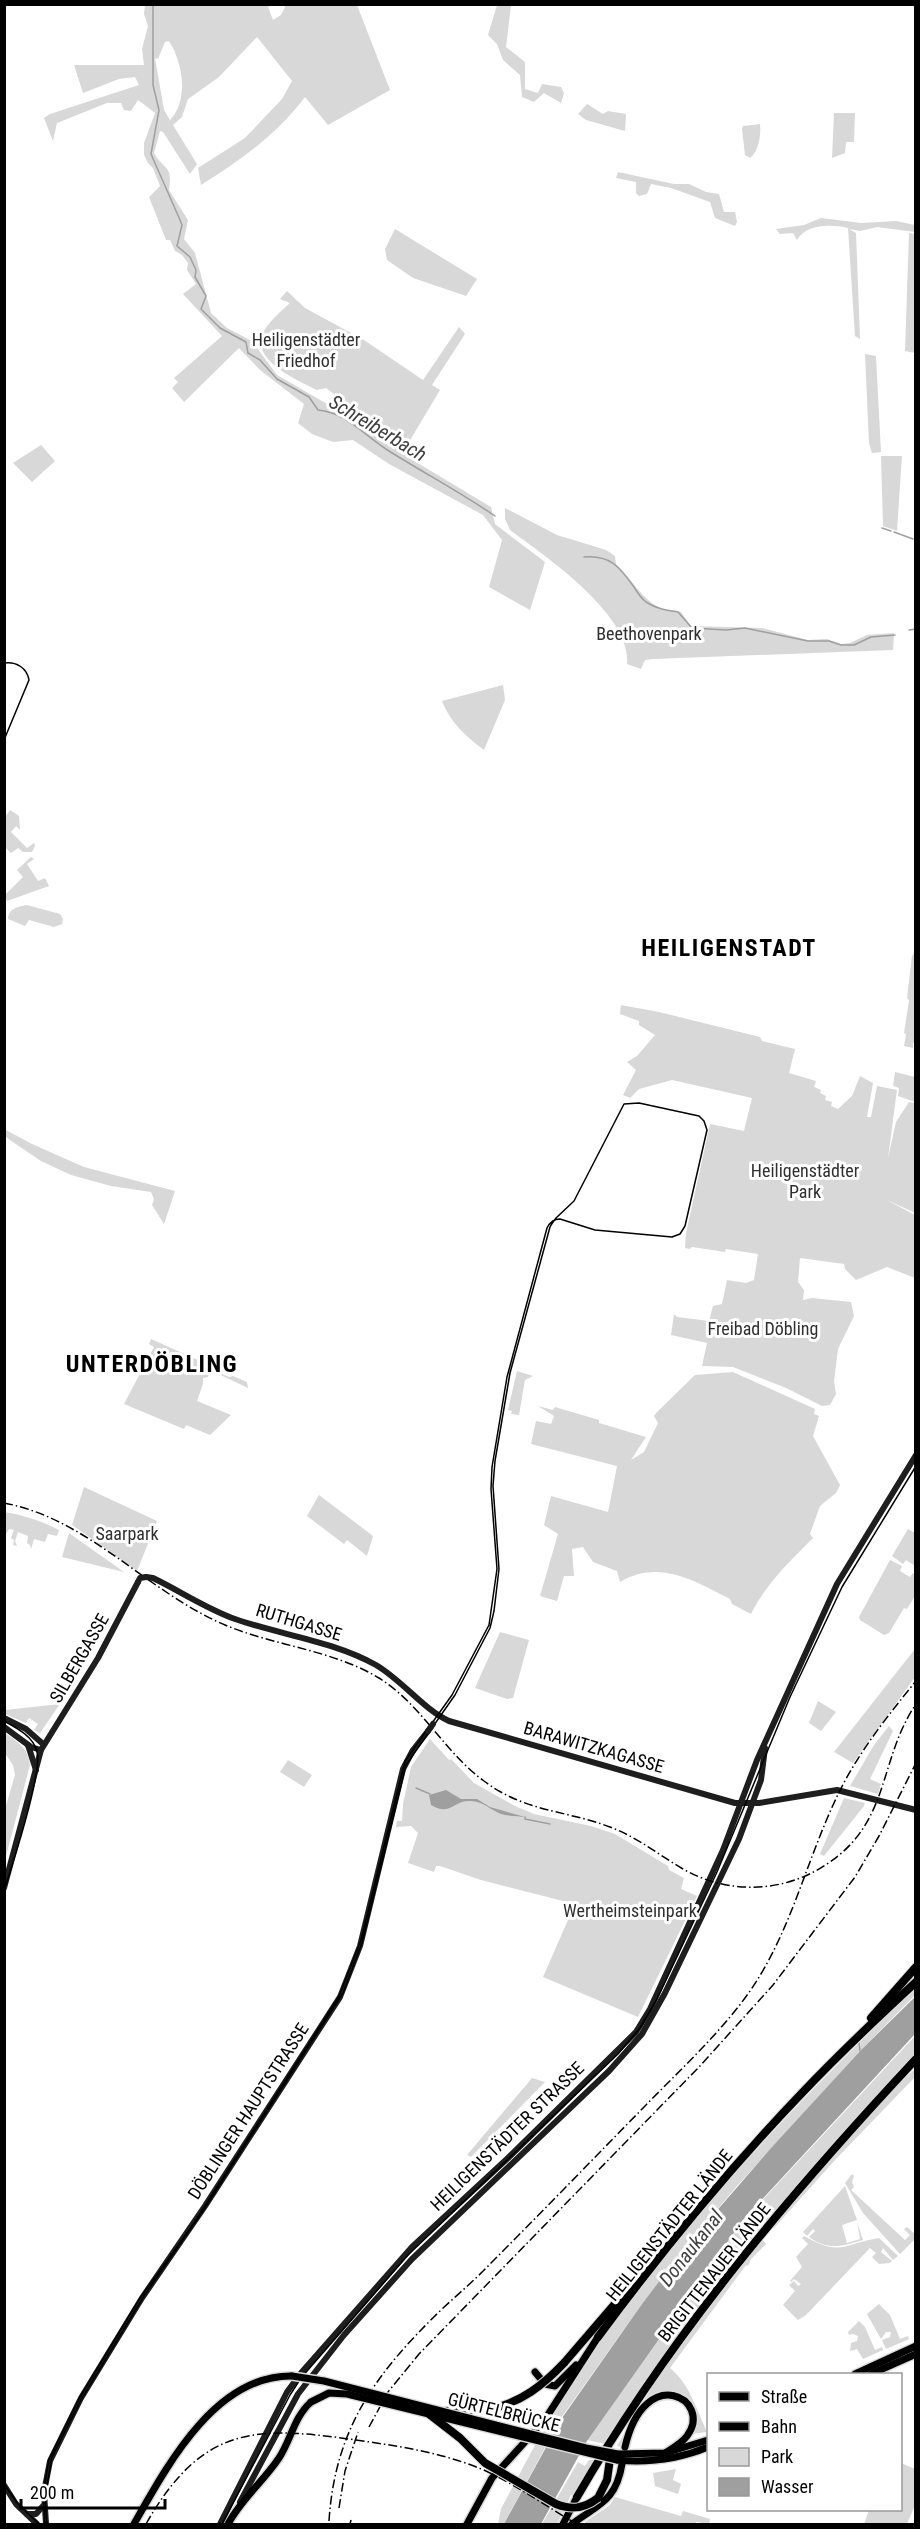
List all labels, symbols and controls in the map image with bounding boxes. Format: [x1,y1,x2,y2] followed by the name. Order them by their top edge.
[252,329,361,371] park label: Heiligenstädter Friedhof
[325,390,431,466] water label: Schreiberbach
[596,623,702,644] park label: Beethovenpark
[641,934,817,962] district label: HEILIGENSTADT
[751,1160,860,1202] park label: Heiligenstädter Park
[708,1318,818,1339] park label: Freibad Döbling
[66,1350,238,1378] district label: UNTERDÖBLING
[95,1523,159,1544] park label: Saarpark
[253,1599,345,1645] street label: RUTHGASSE
[45,1610,113,1706] street label: SILBERGASSE
[521,1717,667,1777] street label: BARAWITZKAGASSE
[563,1900,697,1921] park label: Wertheimsteinpark
[183,2019,313,2203] street label: DÖBLINGER HAUPTSTRASSE
[426,2057,588,2215] street label: HEILIGENSTÄDTER STRASSE
[602,2145,736,2305] street label: HEILIGENSTÄDTER LÄNDE
[653,2198,775,2346] street label: BRIGITTENAUER LÄNDE
[654,2205,729,2291] water label: Donaukanal
[707,2373,902,2511] legend
[761,2386,807,2407] text: Straße
[446,2388,562,2436] street label: GÜRTELBRÜCKE
[761,2416,797,2437] text: Bahn
[761,2446,793,2467] text: Park
[21,2472,165,2510] scale bar
[761,2476,814,2497] text: Wasser
[30,2482,74,2503] text: 200 m

